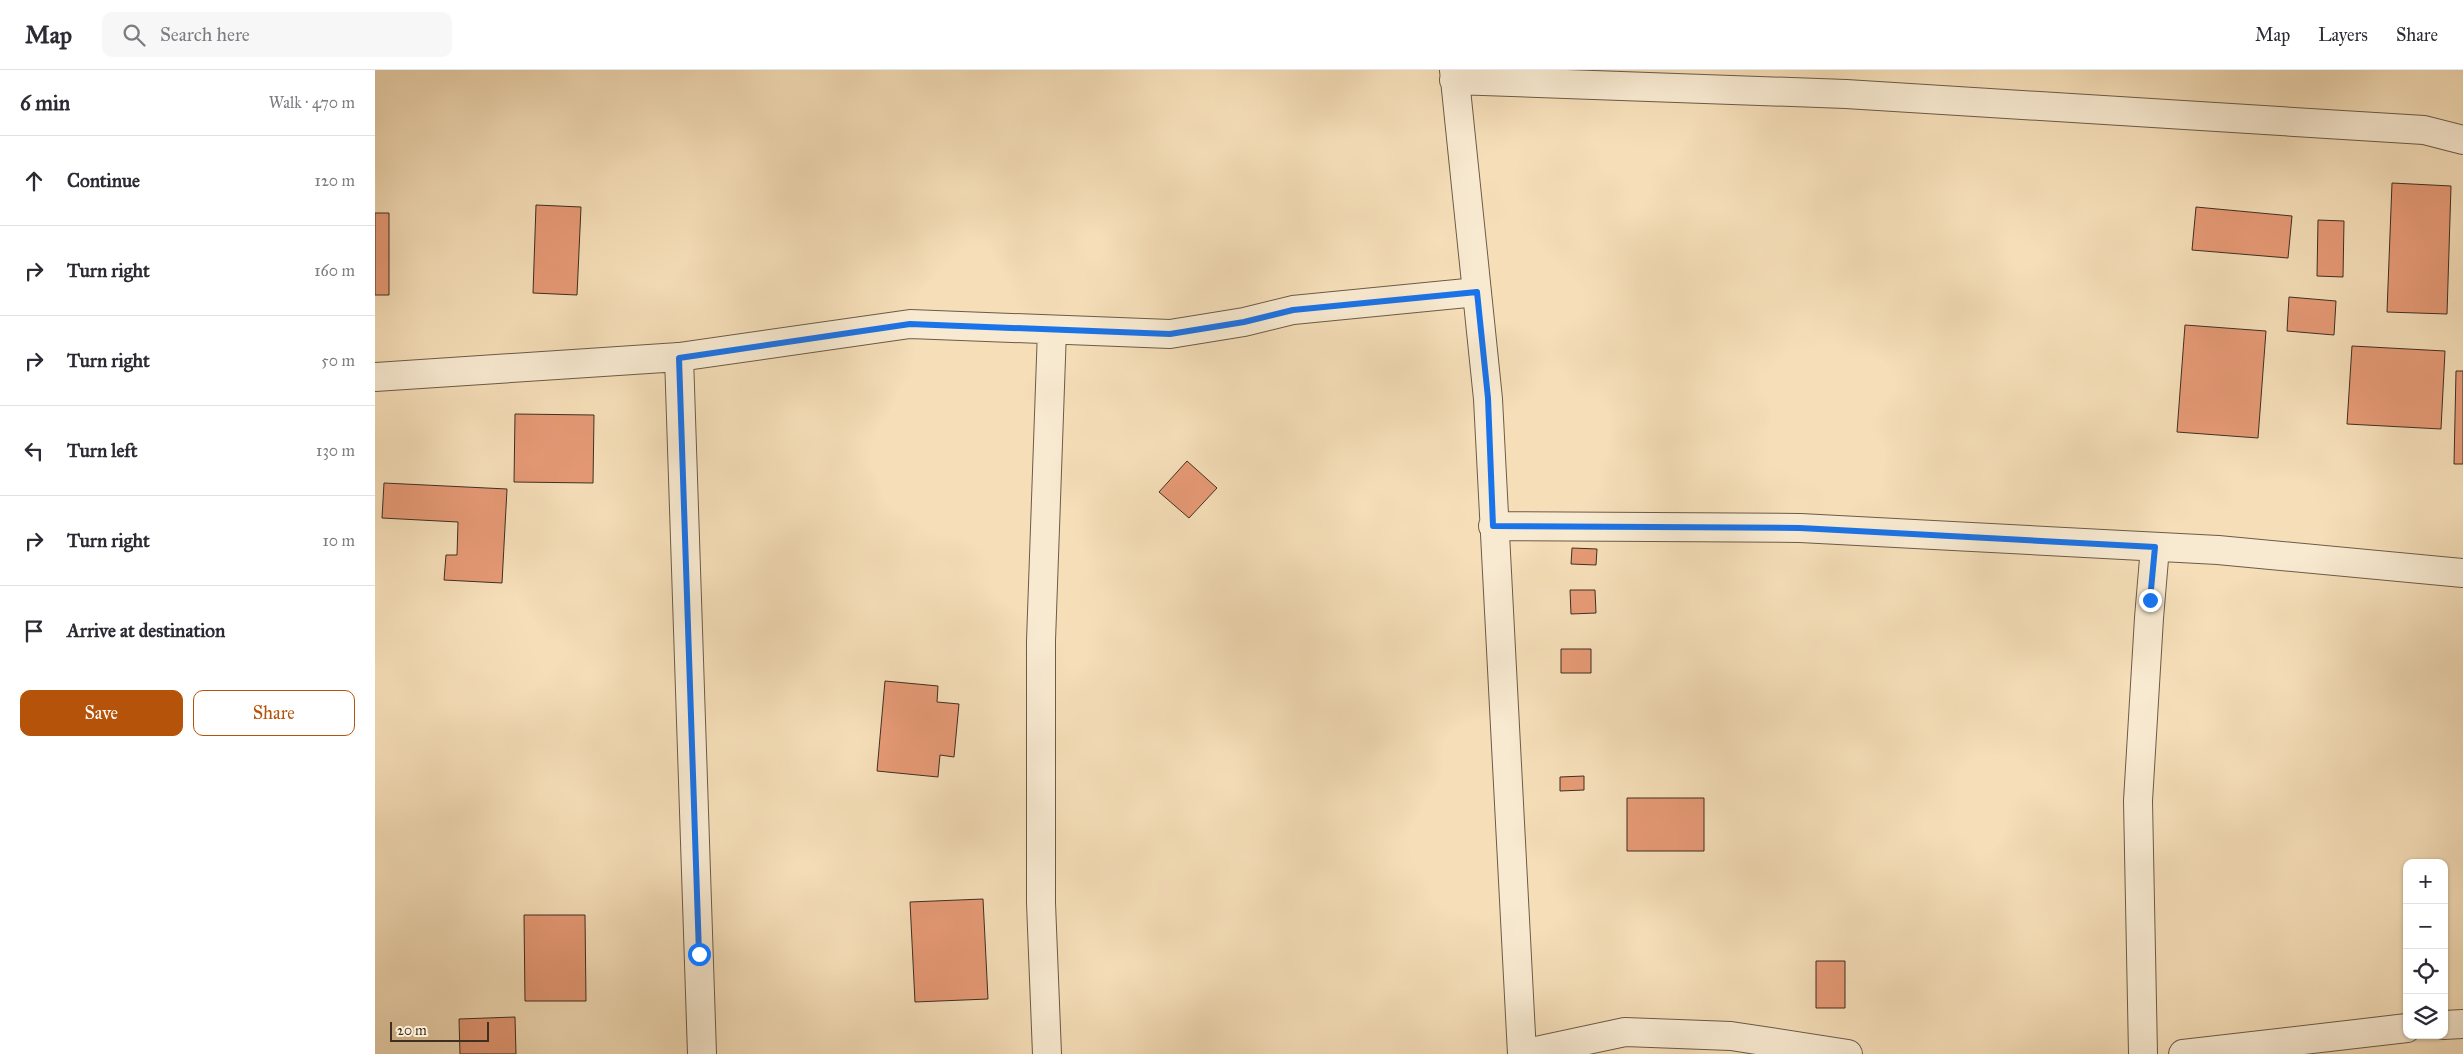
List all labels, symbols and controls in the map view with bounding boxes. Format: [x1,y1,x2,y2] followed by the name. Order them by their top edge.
[102,12,452,57] search box
[25,20,72,50] text: Map
[120,21,148,49] icon: search
[160,23,250,46] text: Search here
[2255,24,2290,46] text: Map
[2318,24,2368,46] text: Layers
[2396,24,2438,46] text: Share
[20,90,70,116] text: 6 min
[269,93,355,112] text: Walk · 470 m
[20,167,48,195] icon: ahead
[67,169,140,192] text: Continue
[315,171,355,190] text: 120 m
[20,257,48,285] icon: right
[67,259,150,282] text: Turn right
[314,261,355,280] text: 160 m
[20,347,48,375] icon: right
[67,349,150,372] text: Turn right
[321,351,355,370] text: 50 m
[20,437,48,465] icon: left
[67,439,137,462] text: Turn left
[316,441,355,460] text: 130 m
[20,527,48,555] icon: right
[67,529,150,552] text: Turn right
[323,531,355,550] text: 10 m
[2139,589,2162,612] route end
[20,617,48,645] icon: arrive
[67,619,225,642] text: Arrive at destination
[20,690,183,736] button: Save
[193,690,355,736] button: Share
[2403,859,2448,1039] map controls
[2403,859,2448,904] button: +
[2403,904,2448,949] button: −
[688,943,711,966] route start
[2403,949,2448,994] button: locate
[2403,994,2448,1039] button: layers
[390,1019,489,1042] scale bar
[397,1022,427,1039] text: 20 m

